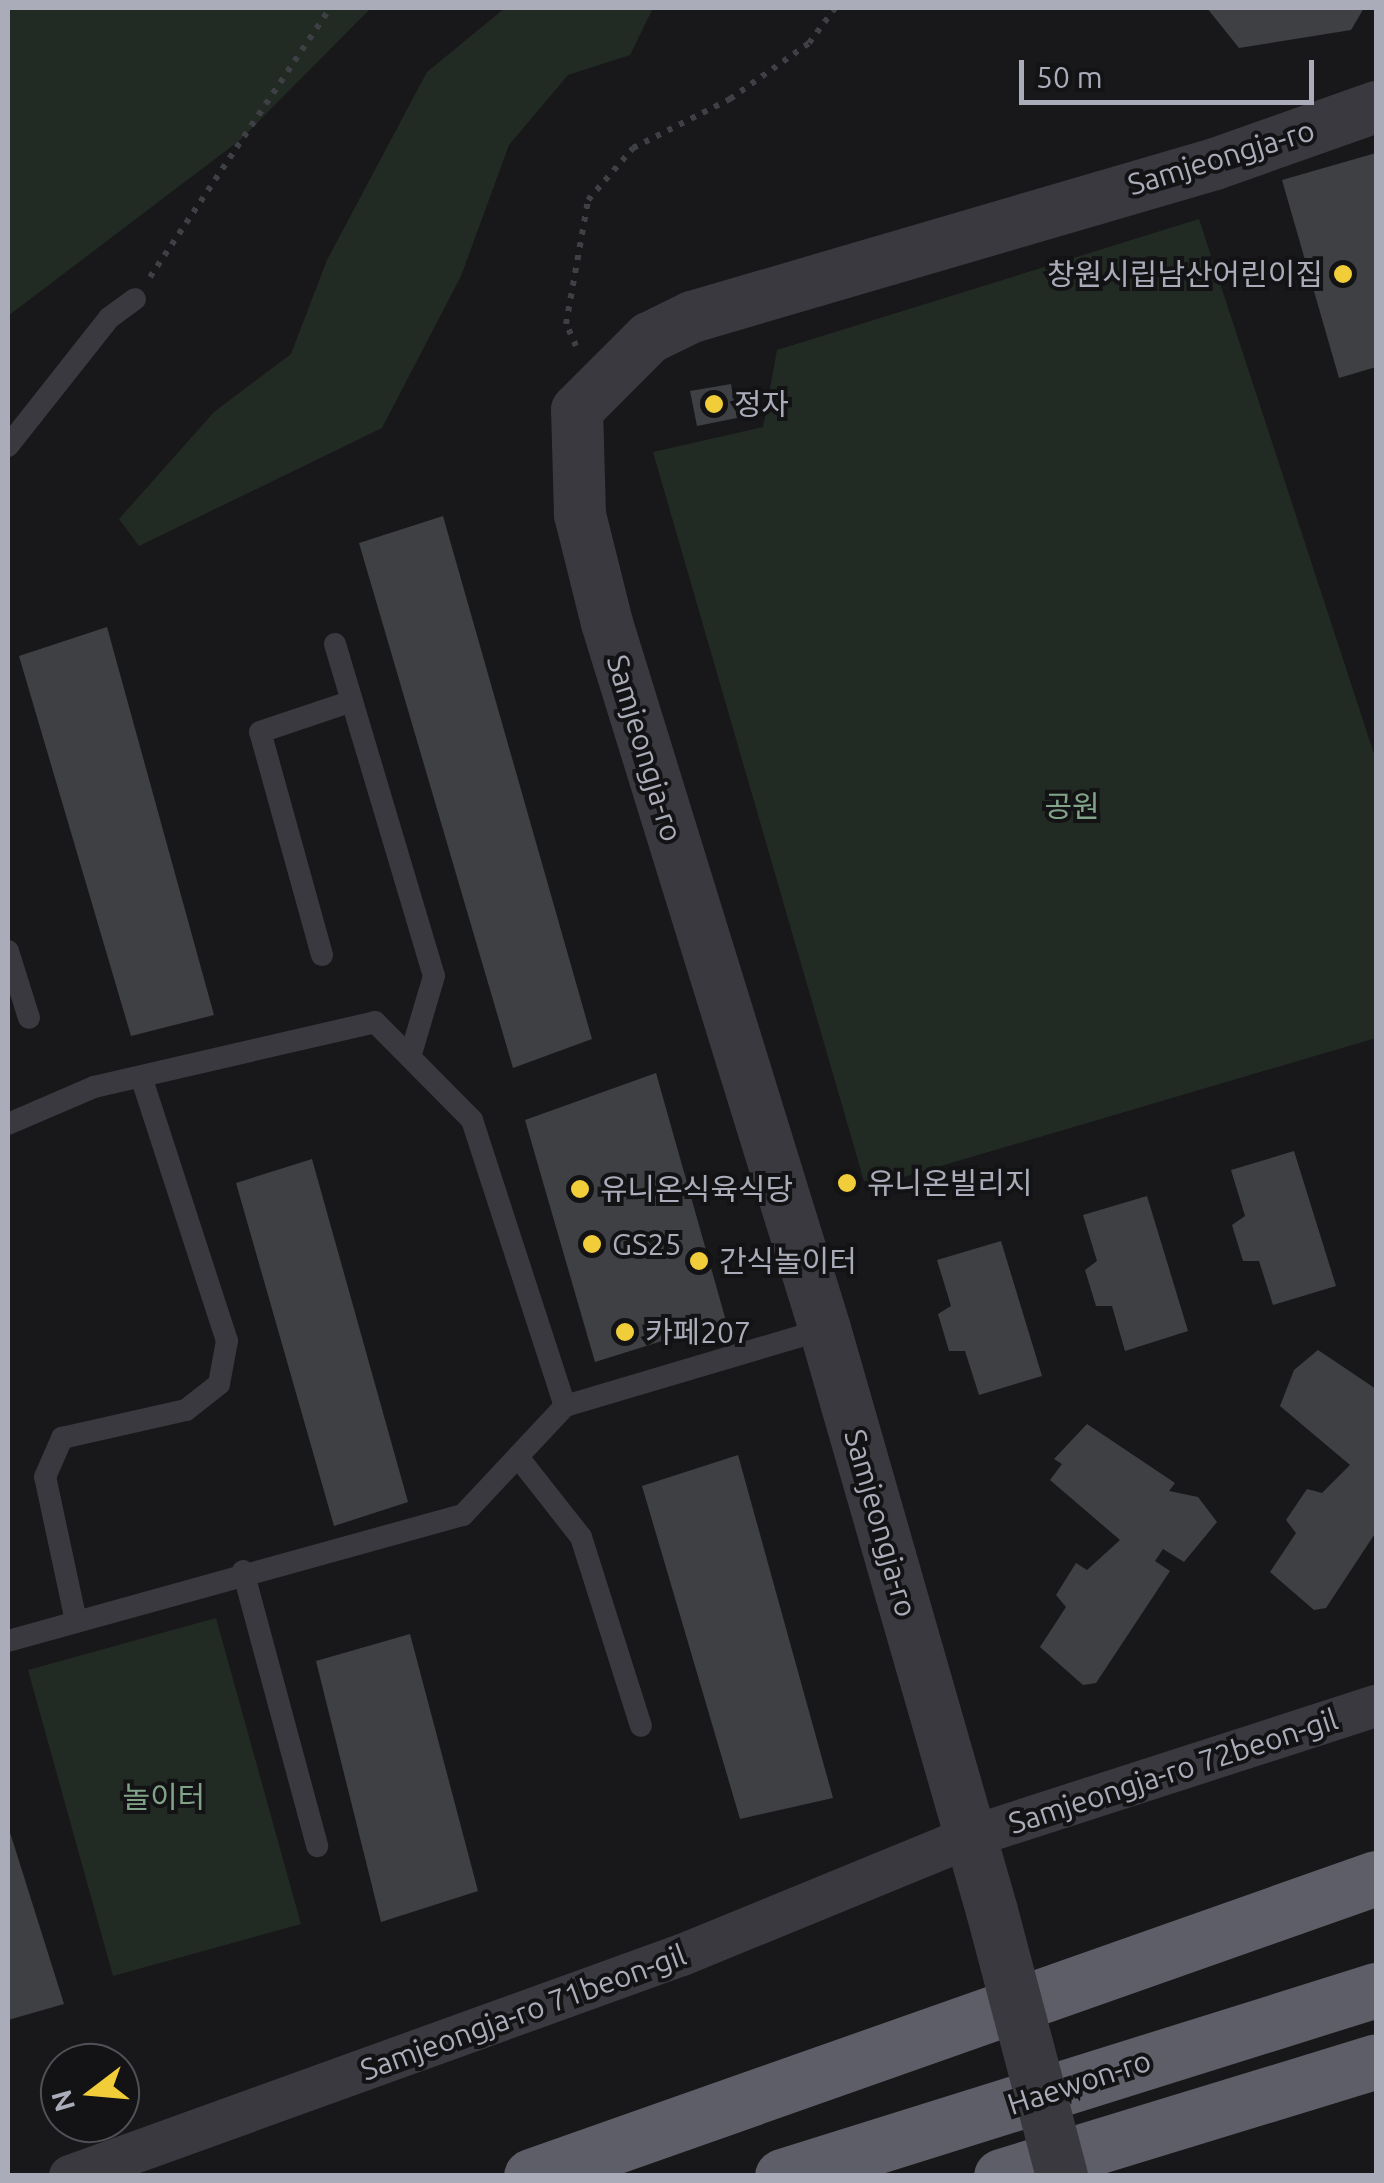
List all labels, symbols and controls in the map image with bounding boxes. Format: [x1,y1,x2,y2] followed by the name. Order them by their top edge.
[1024,40,1319,102] scale bar
[1036,60,1103,94] text: 50 m
[1123,112,1319,202] street label: Samjeongja-ro
[1047,256,1323,292] place label: 창원시립남산어린이집
[1332,263,1354,285] marker: 창원시립남산어린이집
[734,386,789,422] place label: 정자
[703,393,725,415] marker: 정자
[600,650,690,846] street label: Samjeongja-ro
[1044,788,1100,824] park label: 공원
[867,1165,1033,1201] place label: 유니온빌리지
[600,1171,793,1207] place label: 유니온식육식당
[836,1172,858,1194] marker: 유니온빌리지
[569,1178,591,1200] marker: 유니온식육식당
[612,1226,681,1262] place label: GS25
[581,1233,603,1255] marker: GS25
[719,1243,857,1279] place label: 간식놀이터
[688,1250,710,1272] marker: 간식놀이터
[645,1314,751,1350] place label: 카페207
[614,1321,636,1343] marker: 카페207
[837,1425,925,1621] street label: Samjeongja-ro
[1004,1701,1342,1841] street label: Samjeongja-ro 72beon-gil
[123,1779,205,1815] park label: 놀이터
[355,1936,691,2088] street label: Samjeongja-ro 71beon-gil
[1003,2042,1155,2122] street label: Haewon-ro
[40,2043,140,2143] north arrow
[45,2087,80,2115] text: N

